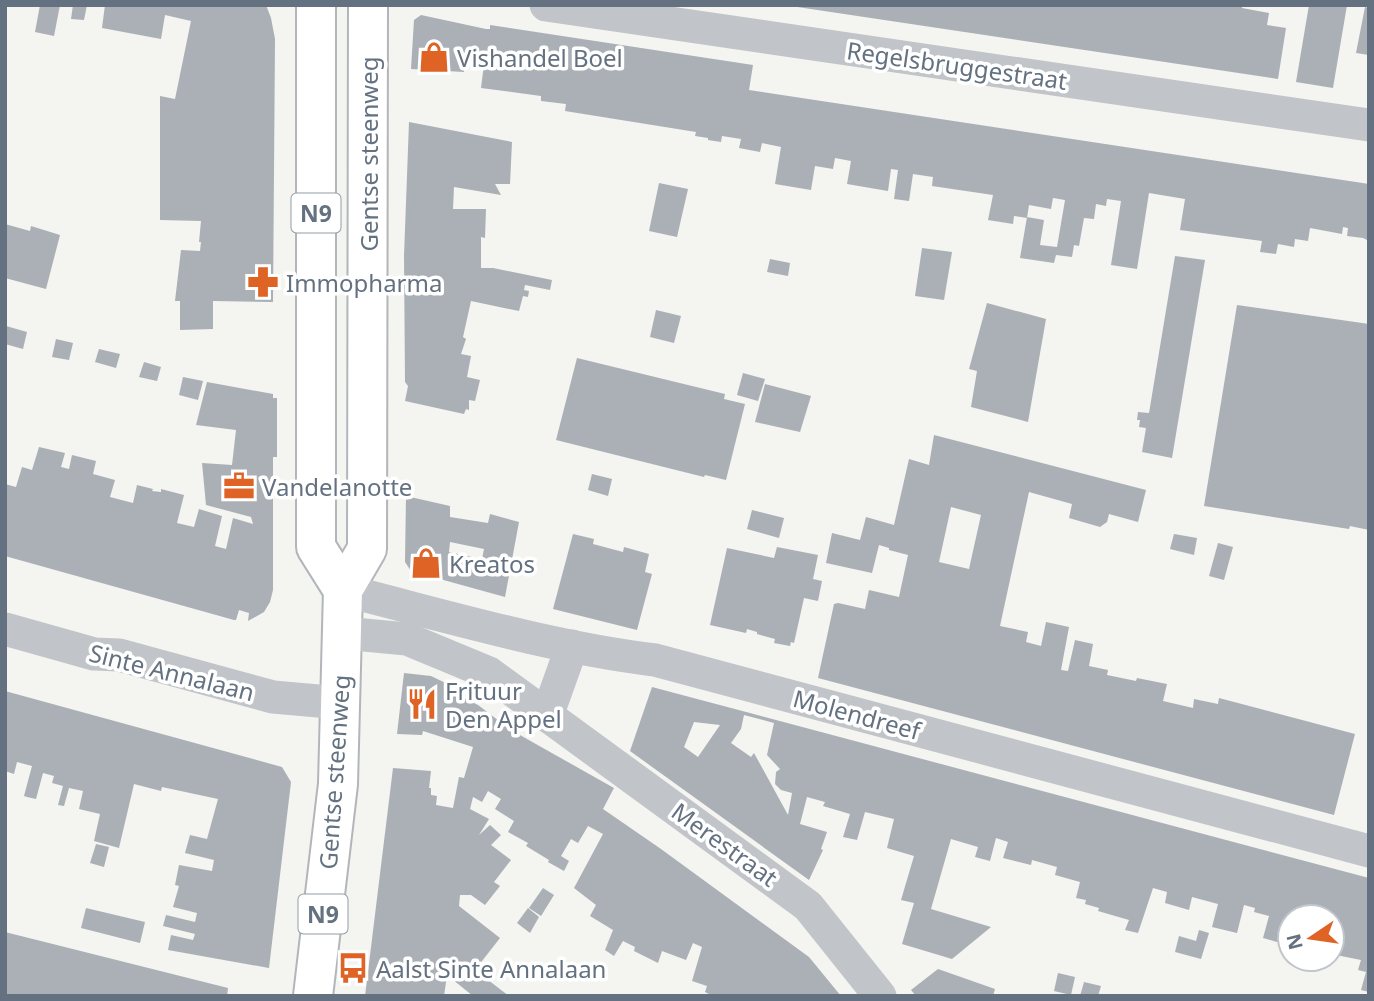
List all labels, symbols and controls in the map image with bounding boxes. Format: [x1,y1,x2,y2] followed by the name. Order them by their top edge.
[845,33,1070,97] street label: Regelsbruggestraat
[417,40,451,74] shop icon: Vishandel Boel
[457,41,623,74] place label: Vishandel Boel
[352,57,385,252] street label: Gentse steenweg
[292,194,340,232] road number: N9
[246,265,280,299] pharmacy icon: Immopharma
[286,266,442,299] place label: Immopharma
[222,469,256,503] office icon: Vandelanotte
[262,470,412,503] place label: Vandelanotte
[409,546,443,580] shop icon: Kreatos
[449,547,535,580] place label: Kreatos
[86,636,258,708] street label: Sinte Annalaan
[311,674,357,870] street label: Gentse steenweg
[445,674,562,735] place label: Frituur Den Appel
[790,681,926,747] street label: Molendreef
[405,687,439,721] restaurant icon: Frituur Den Appel
[665,794,785,894] street label: Merestraat
[298,894,348,934] road number: N9
[1276,903,1346,973] north arrow
[1280,931,1309,952] text: N
[336,951,370,985] bus stop icon: Aalst Sinte Annalaan
[376,952,606,985] place label: Aalst Sinte Annalaan

